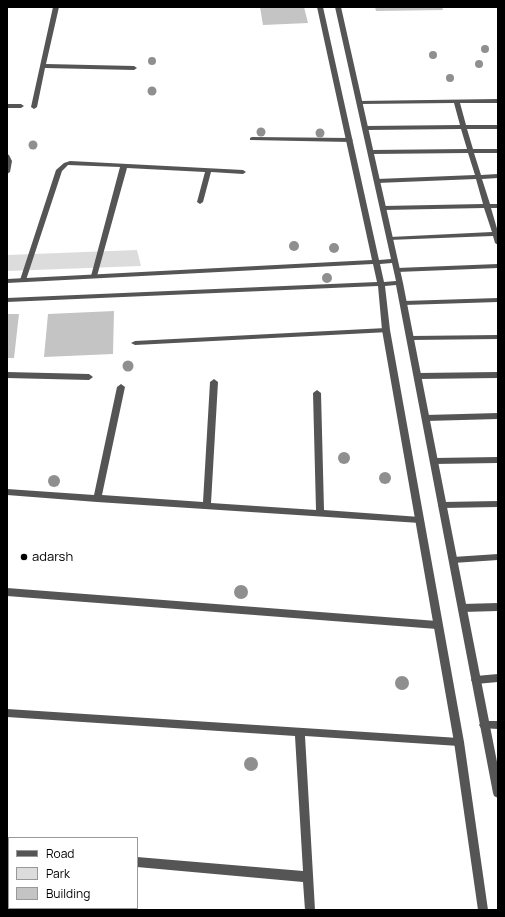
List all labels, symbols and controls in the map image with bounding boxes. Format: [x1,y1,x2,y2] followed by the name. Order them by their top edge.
[32,549,73,565] place label: adarsh
[19,552,29,562] marker: adarsh
[8,837,138,909] legend
[46,845,74,862] text: Road
[46,865,70,882] text: Park
[46,885,90,902] text: Building

